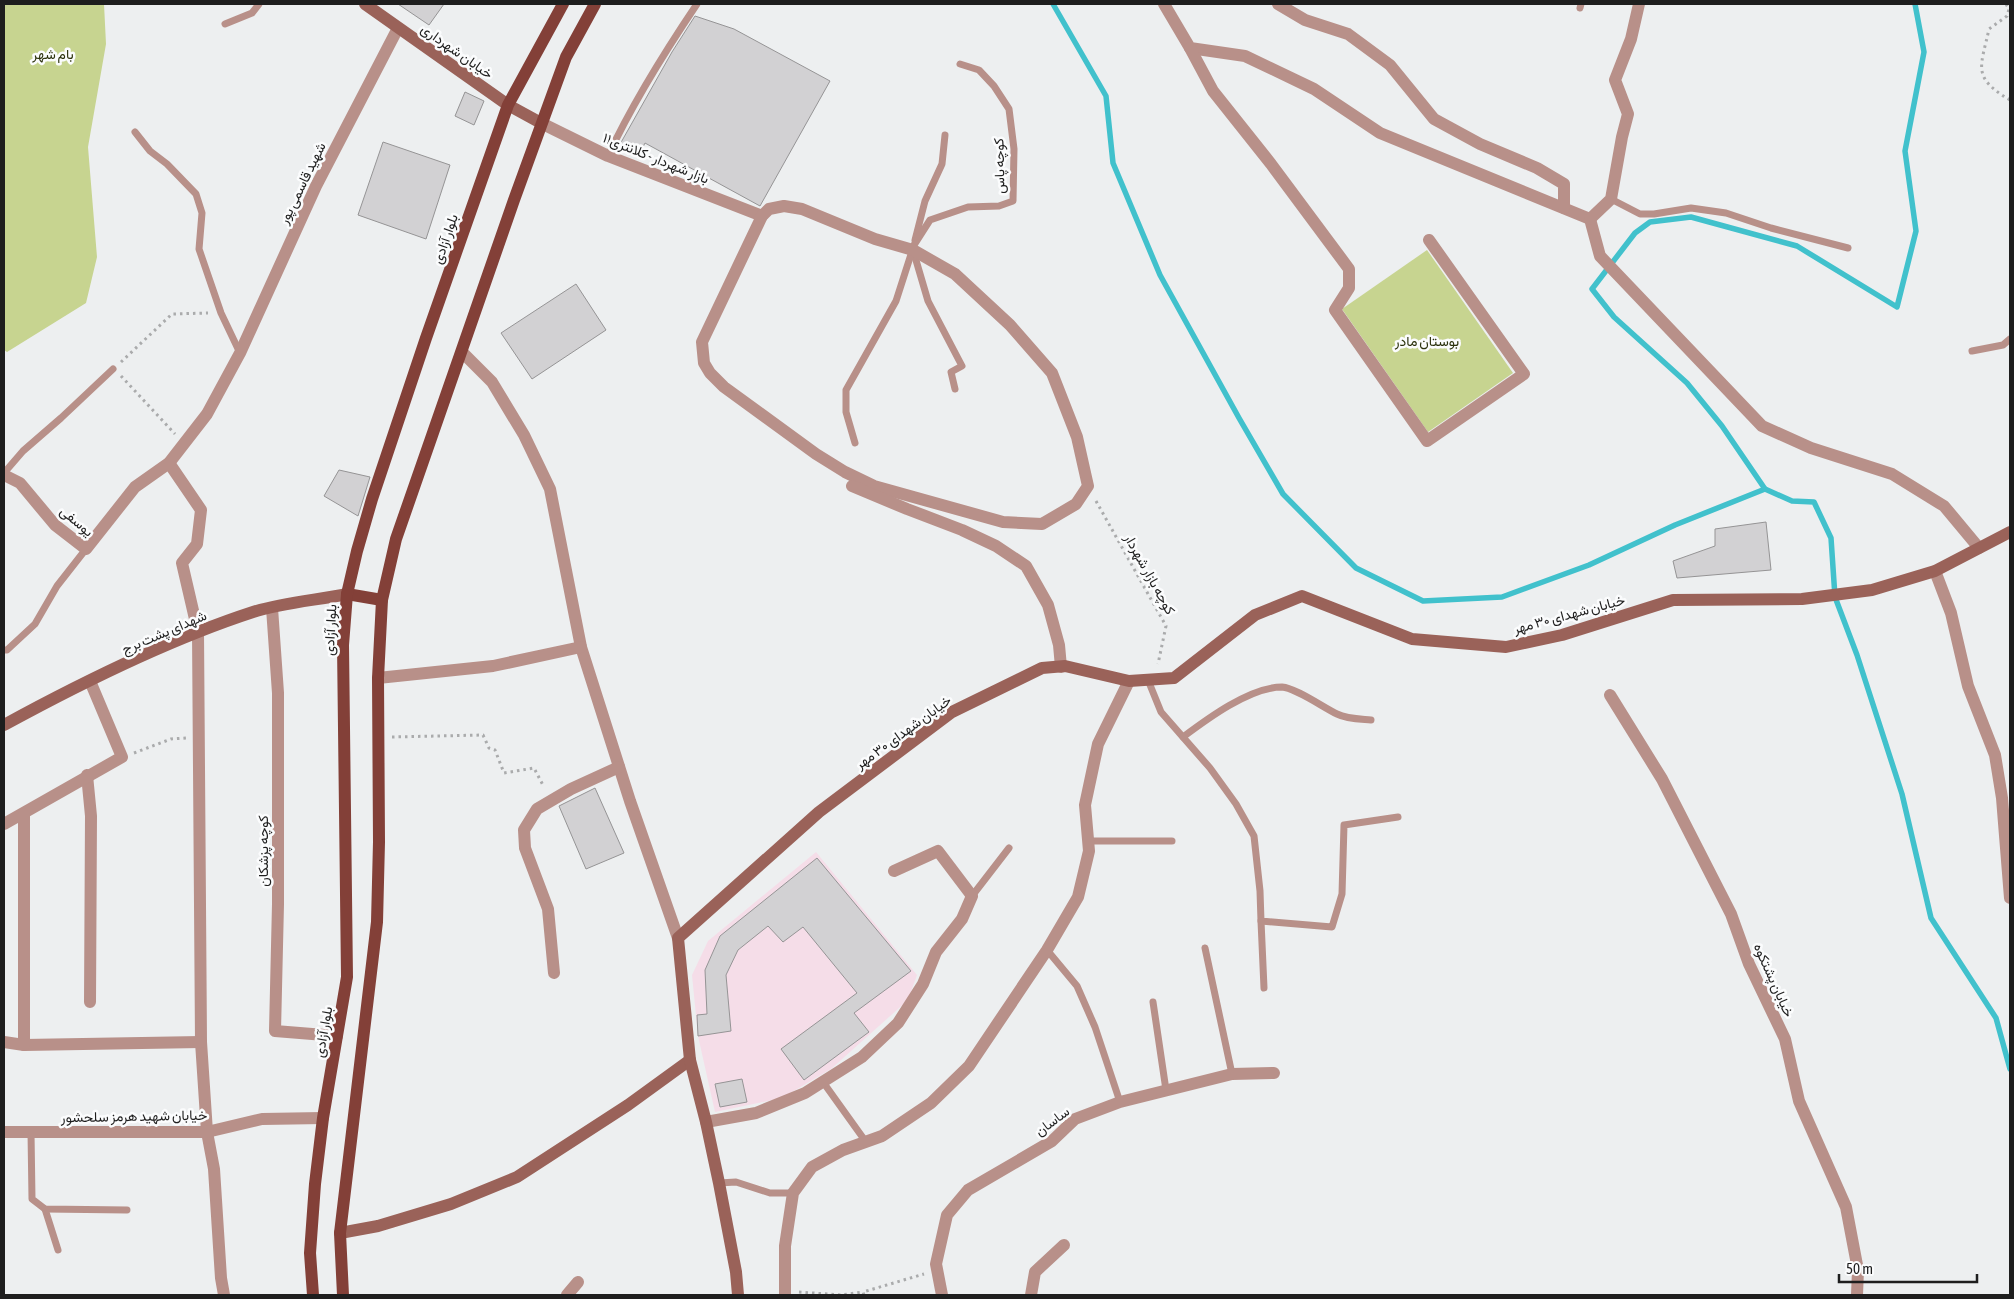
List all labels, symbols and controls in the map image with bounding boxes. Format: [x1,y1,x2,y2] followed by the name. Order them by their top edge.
[417,20,496,83] street label: خیابان شهرداری
[31,46,74,63] park label: بام شهر
[600,129,711,188] street label: بازار شهردار - کلانتری۱۱
[991,138,1009,194] street label: کوچه پاس
[275,140,330,228] street label: شهید قاسمی پور
[429,212,462,266] street label: بلوار آزادی
[1394,333,1459,350] park label: بوستان مادر
[56,503,97,540] street label: یوسفی
[1119,530,1179,618] street label: کوچه بازار شهردار
[1511,591,1627,638] street label: خیابان شهدای ۳۰ مهر
[321,604,340,656] street label: بلوار آزادی
[119,607,210,660] street label: شهدای پشت برج
[851,692,955,774] street label: خیابان شهدای ۳۰ مهر
[255,815,273,887] street label: کوچه پزشکان
[1749,941,1797,1020] street label: خیابان پشتکوه
[311,1005,336,1059] street label: بلوار آزادی
[1032,1103,1073,1140] street label: ساسان
[60,1107,207,1126] street label: خیابان شهید هرمز سلحشور
[1839,1252,1976,1284] scale bar
[1846,1260,1873,1277] text: 50 m

